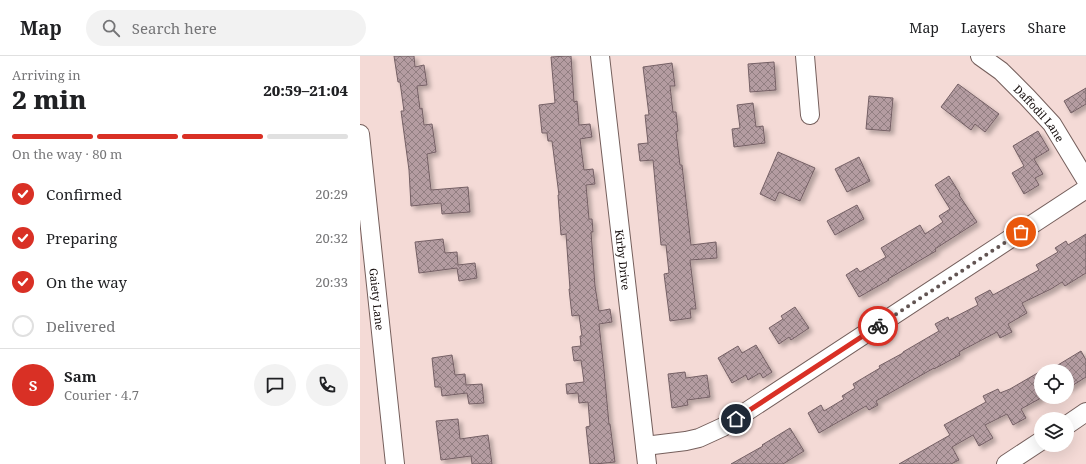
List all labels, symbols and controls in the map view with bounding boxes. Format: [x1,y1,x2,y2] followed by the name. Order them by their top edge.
[86,10,366,46] search box
[20,15,62,41] text: Map
[100,17,122,39] icon: search
[132,18,217,38] text: Search here
[909,18,939,37] text: Map
[961,18,1006,37] text: Layers
[1028,18,1066,37] text: Share
[12,66,81,84] text: Arriving in
[263,80,348,100] text: 20:59–21:04
[12,81,87,117] text: 2 min
[1011,81,1068,144] street label: Daffodil Lane
[12,145,122,163] text: On the way · 80 m
[12,183,34,205] icon: check
[46,184,122,204] text: Confirmed
[315,185,348,203] text: 20:29
[1004,215,1038,249] pin
[1010,221,1032,243] icon: bag
[12,227,34,249] icon: check
[46,228,117,248] text: Preparing
[613,228,634,291] street label: Kirby Drive
[315,229,348,247] text: 20:32
[367,267,388,331] street label: Gaiety Lane
[12,271,34,293] icon: check
[46,272,127,292] text: On the way
[315,273,348,291] text: 20:33
[858,306,898,346] courier
[867,315,889,337] icon: bike
[46,316,115,336] text: Delivered
[254,364,296,406] button: chat
[306,364,348,406] button: phone
[1034,364,1074,452] map controls
[1034,364,1074,404] button: locate
[64,366,96,386] text: Sam
[29,375,37,395] text: S
[64,386,139,404] text: Courier · 4.7
[719,402,753,436] pin
[725,408,747,430] icon: home
[1034,412,1074,452] button: layers

